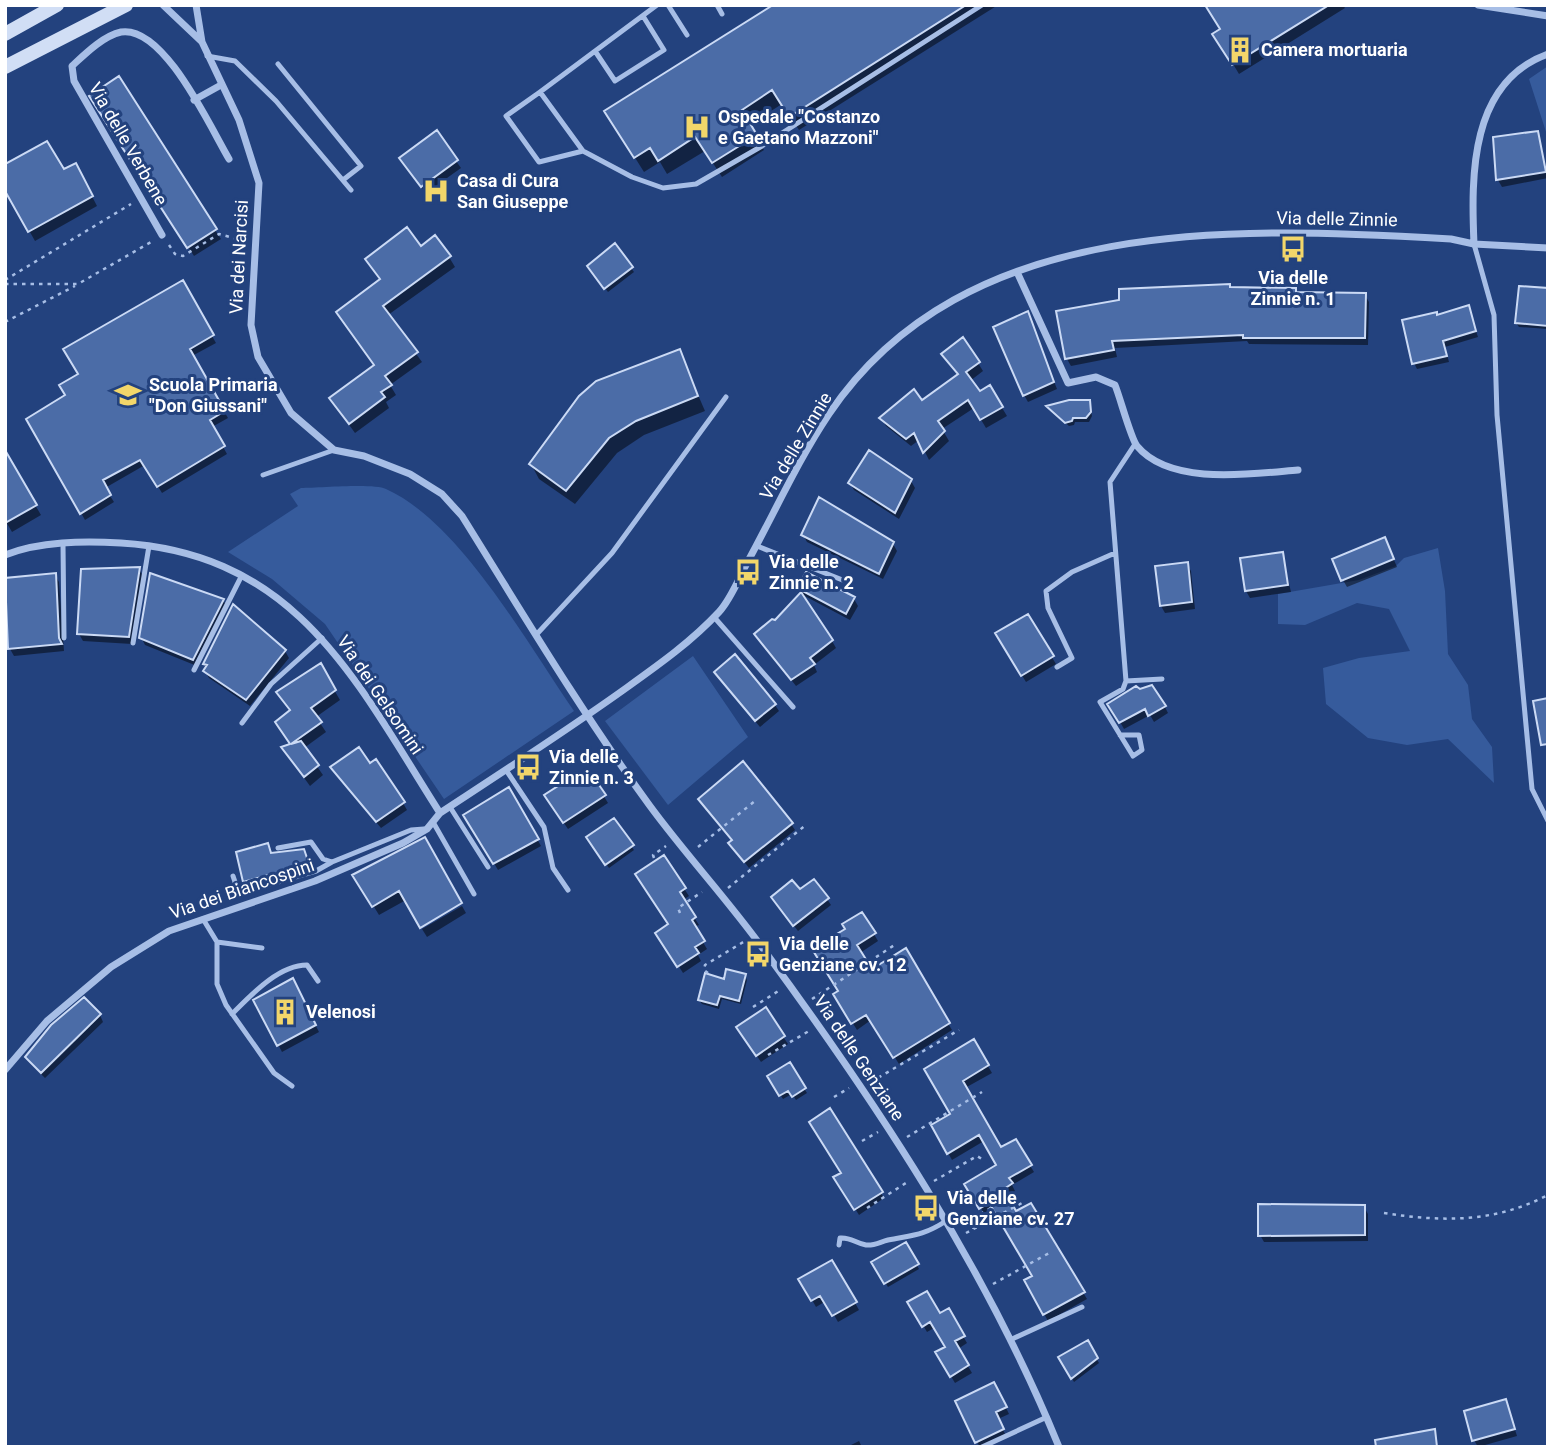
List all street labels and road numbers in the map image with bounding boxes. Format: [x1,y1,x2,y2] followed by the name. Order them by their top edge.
[85,79,172,209] street label: Via delle Verbene
[225,199,252,315] street label: Via dei Narcisi
[1276,207,1398,230] street label: Via delle Zinnie
[755,388,836,503] street label: Via delle Zinnie
[333,631,428,758] street label: Via dei Gelsomini
[167,854,317,923] street label: Via dei Biancospini
[810,991,909,1124] street label: Via delle Genziane

